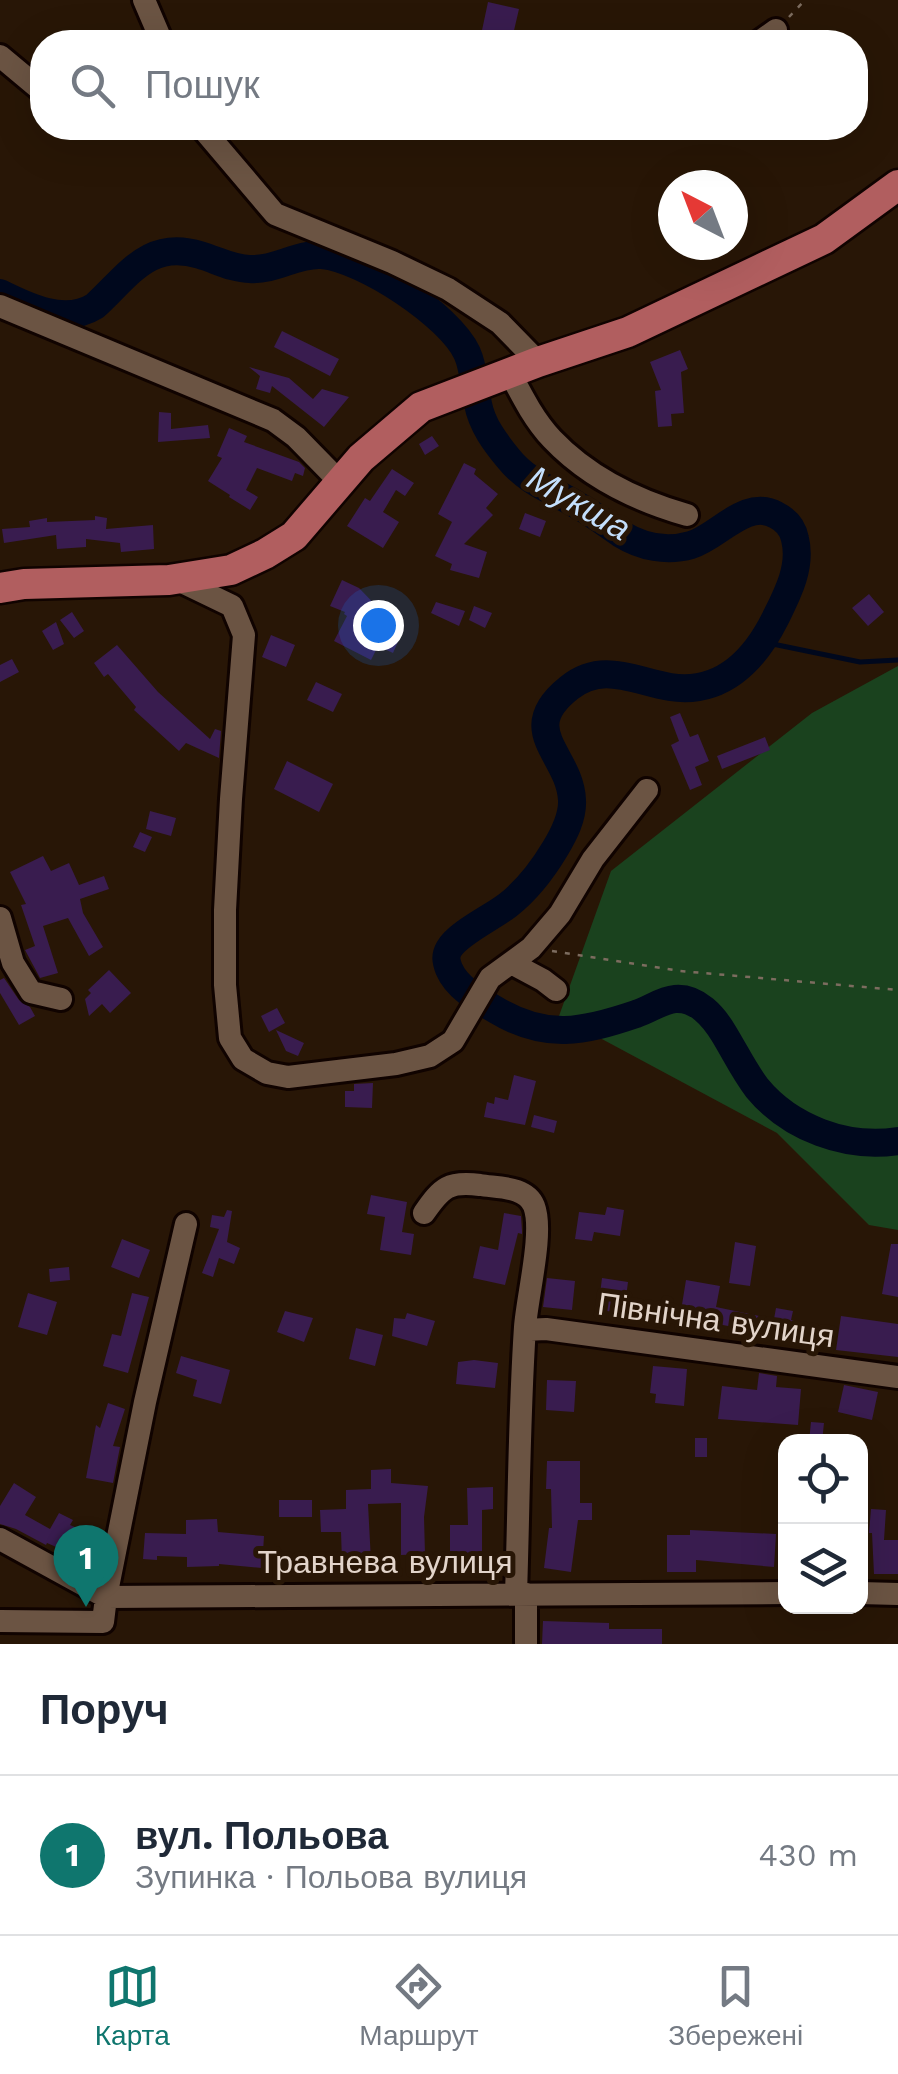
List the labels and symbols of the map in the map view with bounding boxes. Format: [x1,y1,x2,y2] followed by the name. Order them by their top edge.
[658,170,748,260] north arrow
[520,457,638,549] water label: Мукша
[353,600,404,651] your location
[595,1285,837,1355] street label: Північна вулиця
[54,1524,118,1607] pin: 1
[258,1543,512,1581] street label: Травнева вулиця

